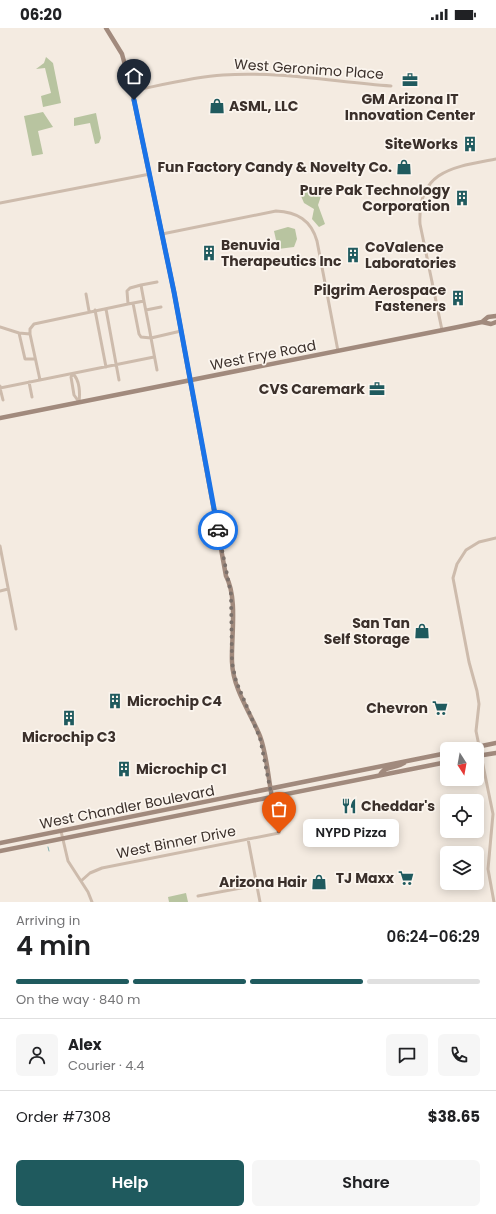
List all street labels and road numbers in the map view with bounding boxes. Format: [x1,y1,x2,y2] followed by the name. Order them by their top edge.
[234,54,385,84] street label: West Geronimo Place
[208,335,318,375] street label: West Frye Road
[38,780,216,834] street label: West Chandler Boulevard
[115,821,238,863] street label: West Binner Drive

